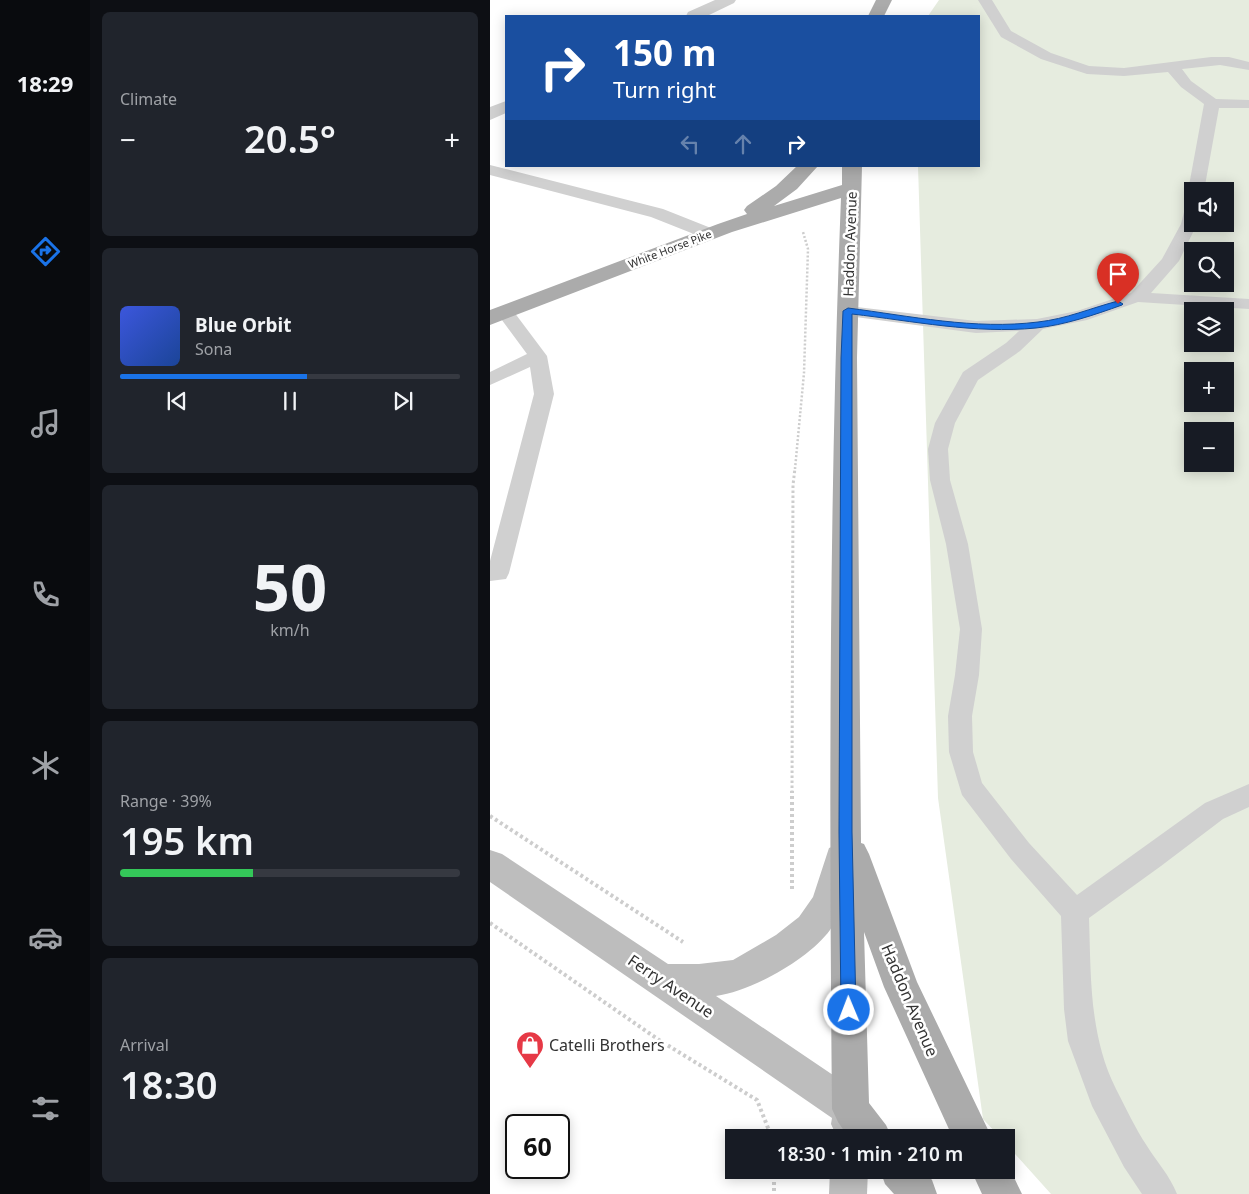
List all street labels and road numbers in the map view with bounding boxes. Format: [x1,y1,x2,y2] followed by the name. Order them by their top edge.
[838,191,861,297] street label: Haddon Avenue
[626,226,714,271] street label: White Horse Pike
[876,940,944,1060] street label: Haddon Avenue
[624,949,718,1023] street label: Ferry Avenue

